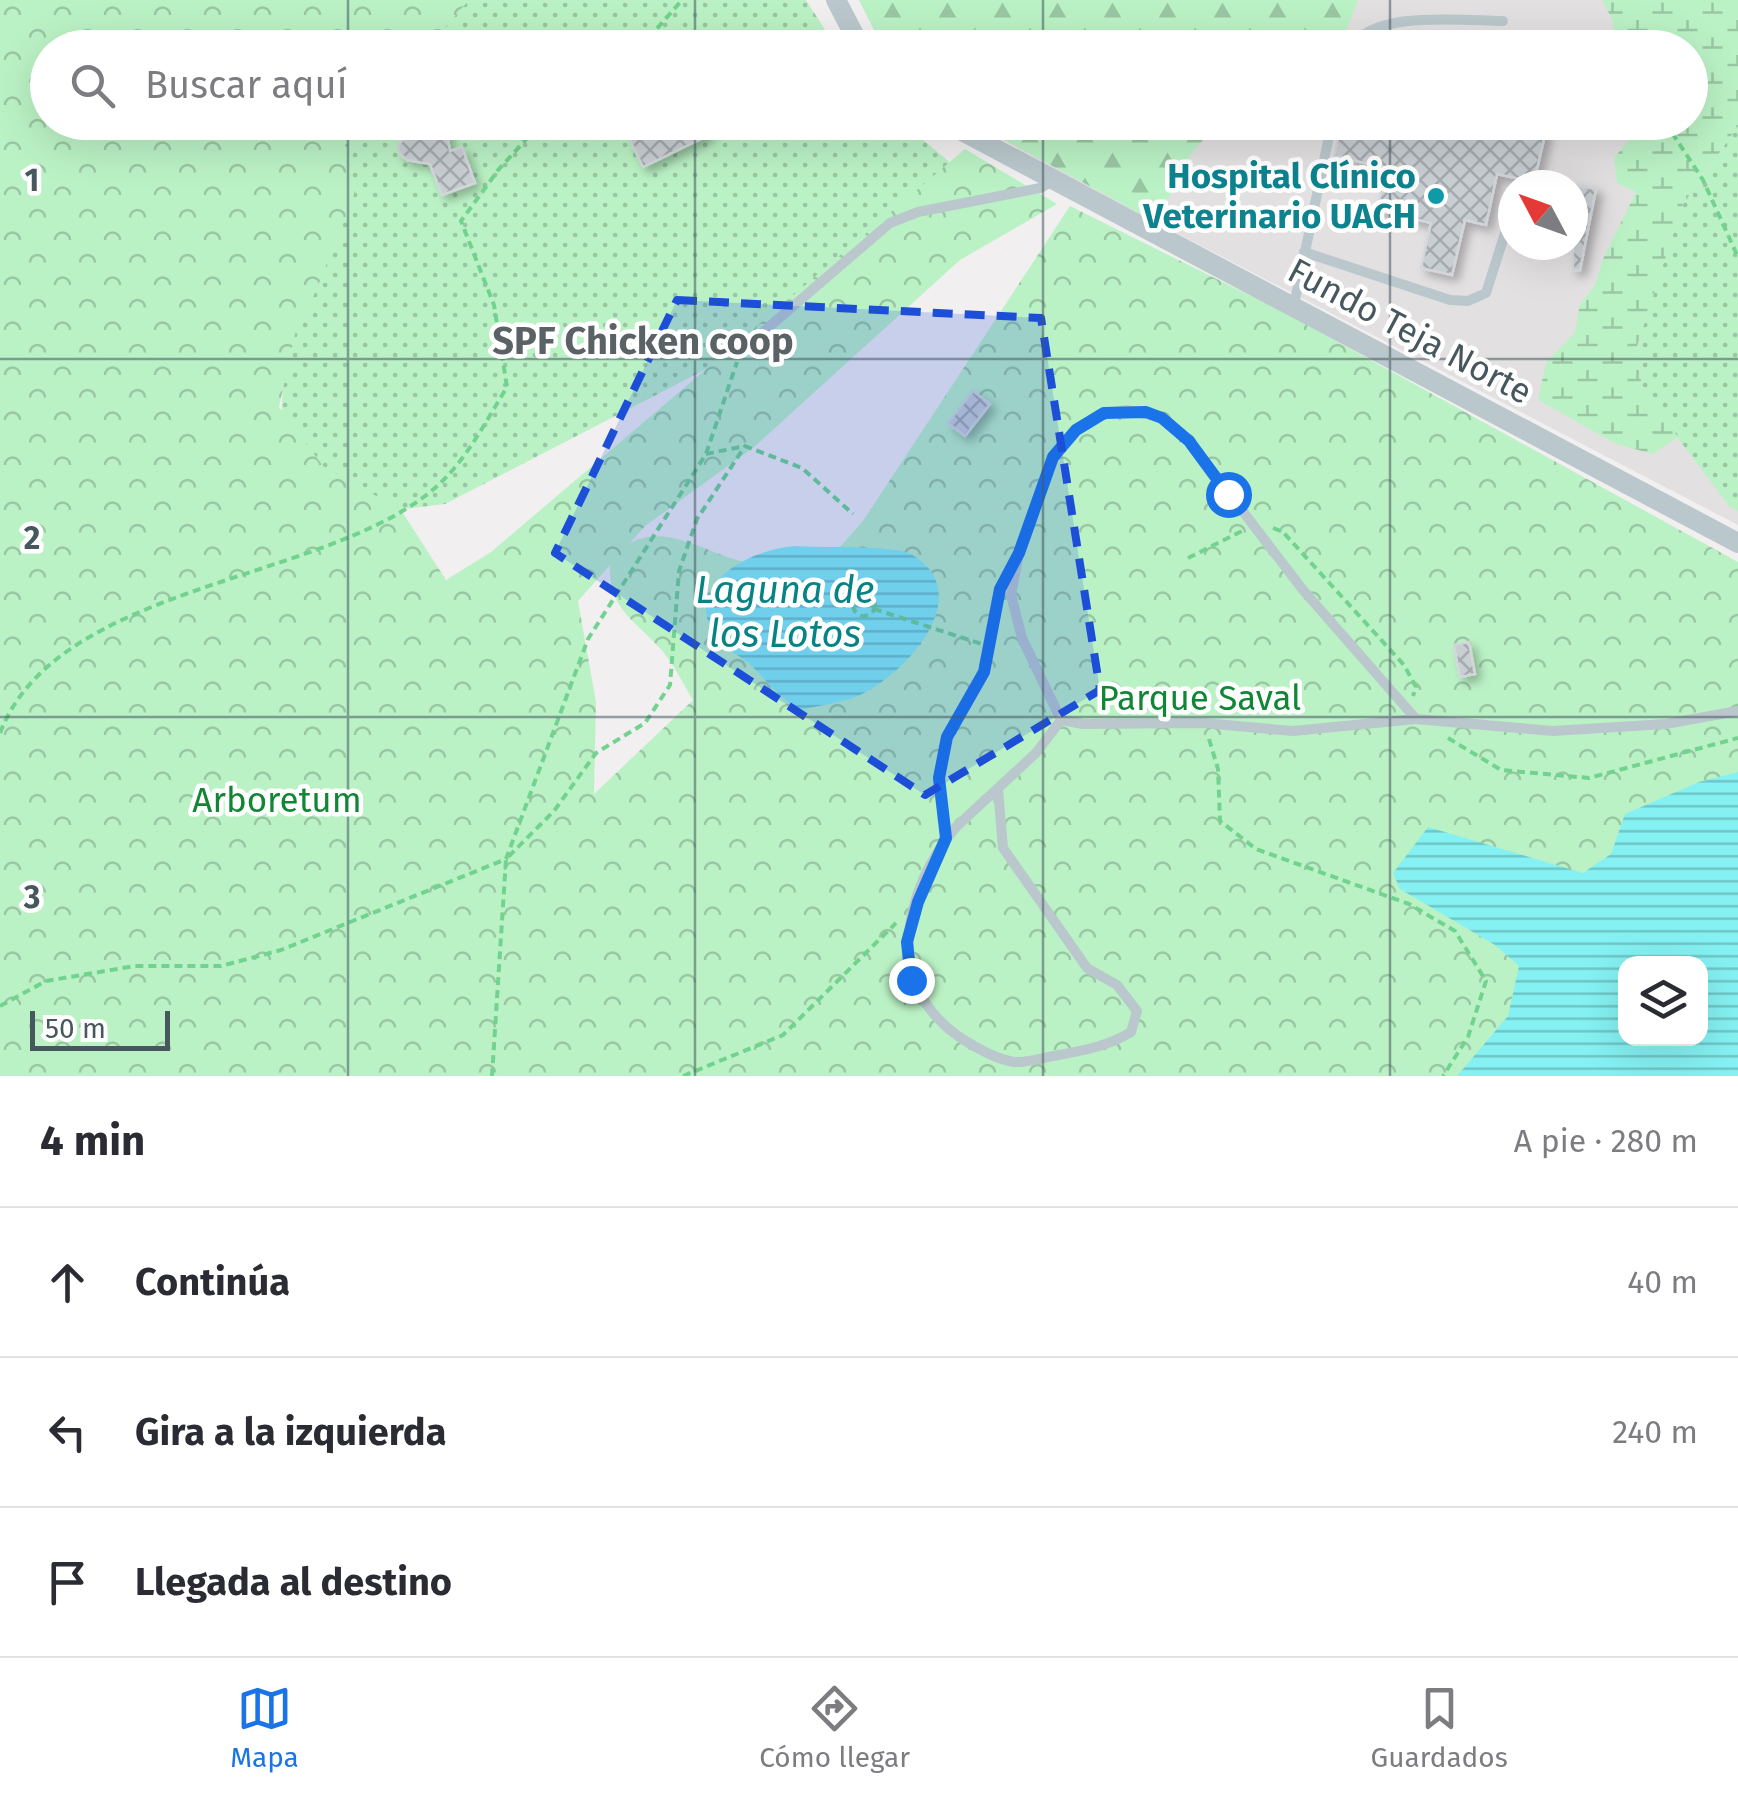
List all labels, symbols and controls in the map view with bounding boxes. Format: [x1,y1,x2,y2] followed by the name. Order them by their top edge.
[30,30,1708,140] search box
[65,58,120,113] icon: search
[145,62,347,108] text: Buscar aquí
[1142,155,1416,237] place label: Hospital Clínico Veterinario UACH
[25,161,39,199] text: 1
[1498,170,1588,260] north arrow
[1425,185,1447,207] marker: Hospital Clínico Veterinario UACH
[1281,249,1539,413] street label: Fundo Teja Norte
[492,318,794,364] district label: SPF Chicken coop
[1206,472,1252,518] route start
[24,519,40,557] text: 2
[696,567,874,657] water label: Laguna de los Lotos
[1099,677,1301,719] park label: Parque Saval
[192,779,362,821] park label: Arboretum
[23,878,40,916] text: 3
[1618,956,1708,1046] map controls
[1618,956,1708,1046] button: layers
[889,958,935,1004] route end
[30,1006,170,1050] scale bar
[45,1012,106,1045] text: 50 m
[40,1116,145,1166] text: 4 min
[1514,1122,1698,1160] text: A pie · 280 m
[40,1255,95,1310] icon: ahead
[135,1259,290,1305] text: Continúa
[1627,1263,1698,1301] text: 40 m
[40,1405,95,1460] icon: left
[135,1409,447,1455] text: Gira a la izquierda
[1612,1413,1698,1451] text: 240 m
[40,1555,95,1610] icon: arrive
[135,1559,452,1605] text: Llegada al destino
[230,1681,299,1774] tab: Mapa
[759,1681,910,1774] tab: Cómo llegar
[1370,1681,1508,1774] tab: Guardados

